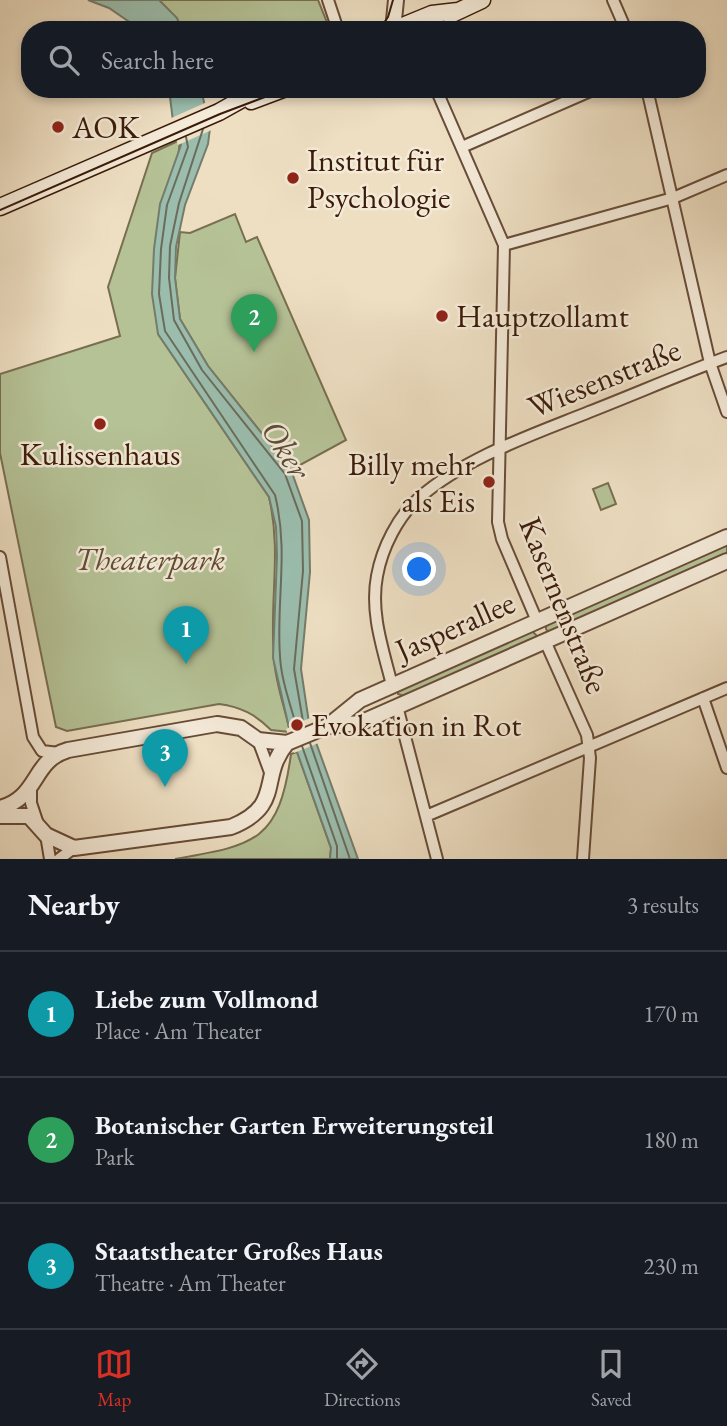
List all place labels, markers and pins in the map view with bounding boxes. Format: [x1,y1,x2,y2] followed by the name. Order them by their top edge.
[71,106,141,148] place label: AOK
[50,119,66,135] marker: AOK
[307,139,451,218] place label: Institut für Psychologie
[285,170,301,186] marker: Institut für Psychologie
[231,294,277,352] pin: 2
[456,295,629,337] place label: Hauptzollamt
[434,308,450,324] marker: Hauptzollamt
[92,416,108,432] marker: Kulissenhaus
[20,433,180,475] place label: Kulissenhaus
[348,443,475,522] place label: Billy mehr als Eis
[481,474,497,490] marker: Billy mehr als Eis
[163,606,209,664] pin: 1
[311,704,521,746] place label: Evokation in Rot
[289,717,305,733] marker: Evokation in Rot
[142,729,188,787] pin: 3

